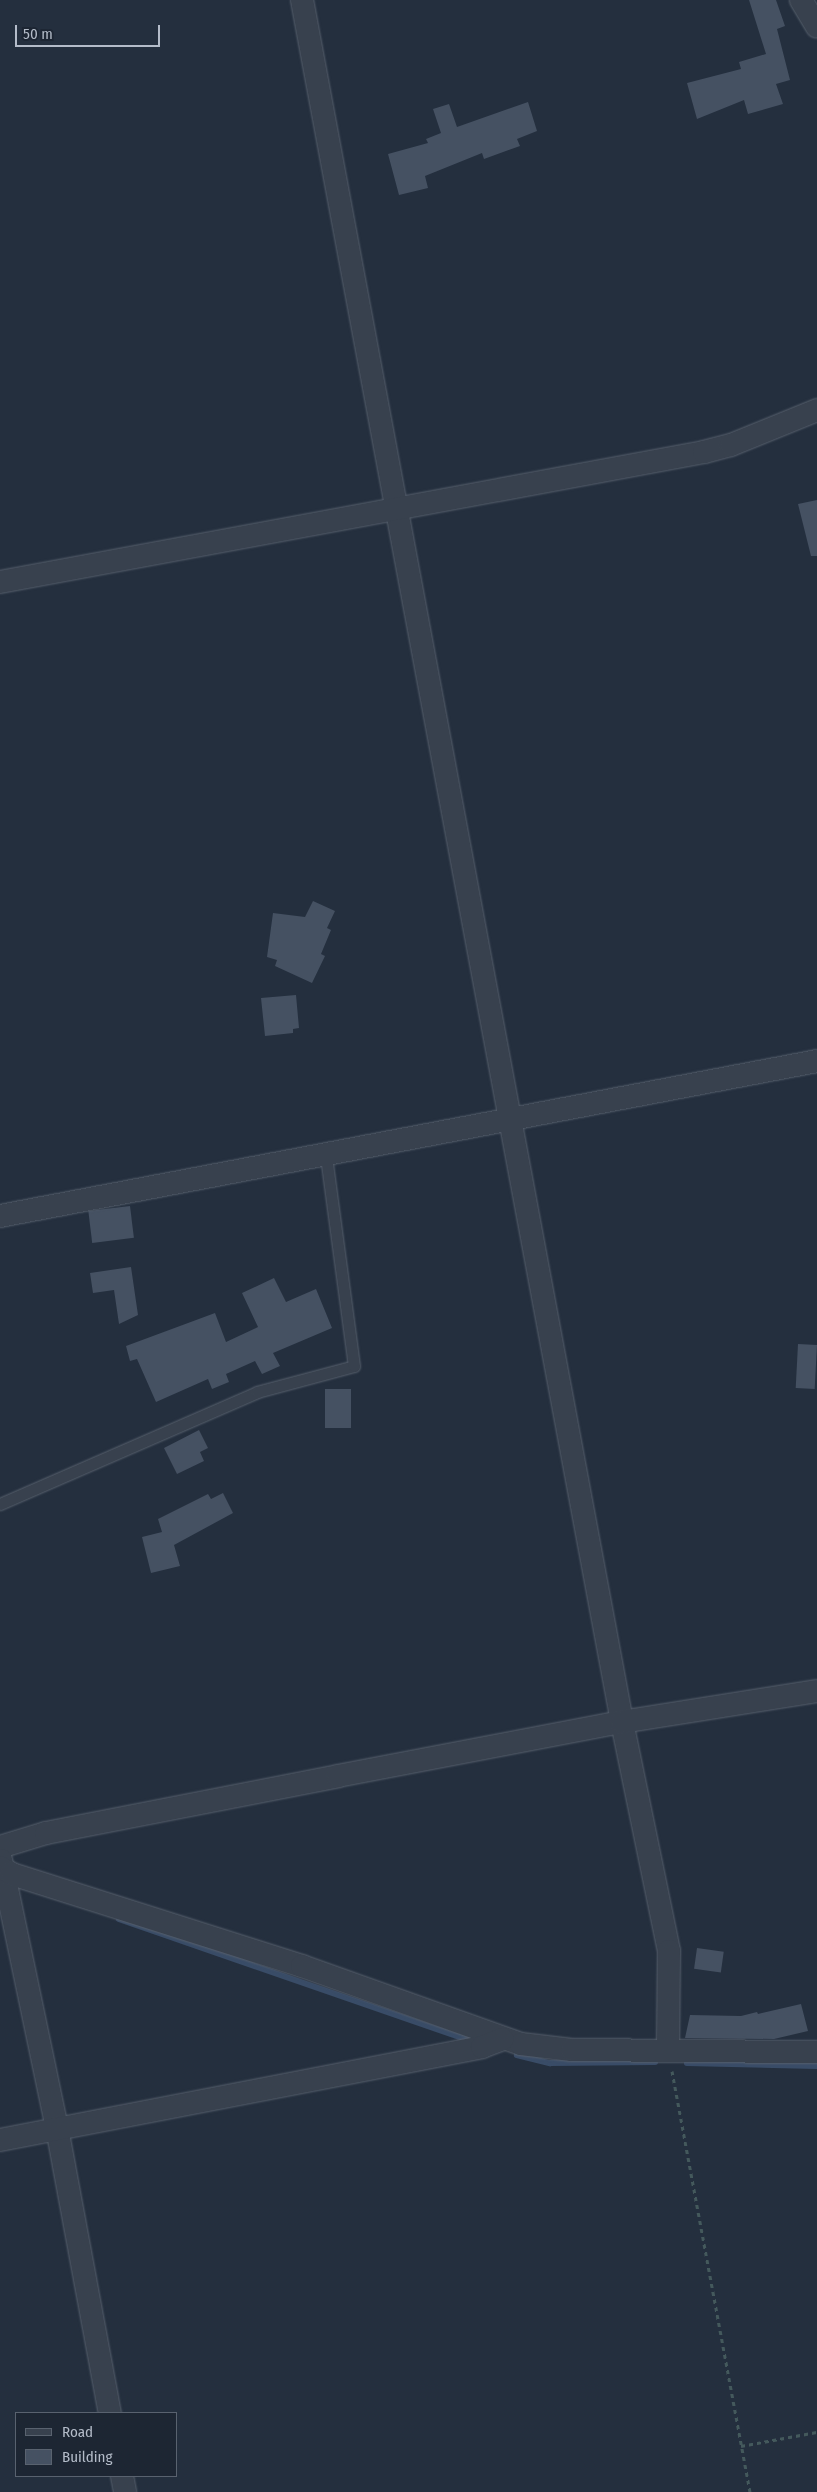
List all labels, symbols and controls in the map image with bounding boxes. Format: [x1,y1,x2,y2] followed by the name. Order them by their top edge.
[18,15,162,47] scale bar
[23,25,53,43] text: 50 m
[15,2412,178,2477] legend
[62,2423,93,2441] text: Road
[62,2448,113,2466] text: Building

